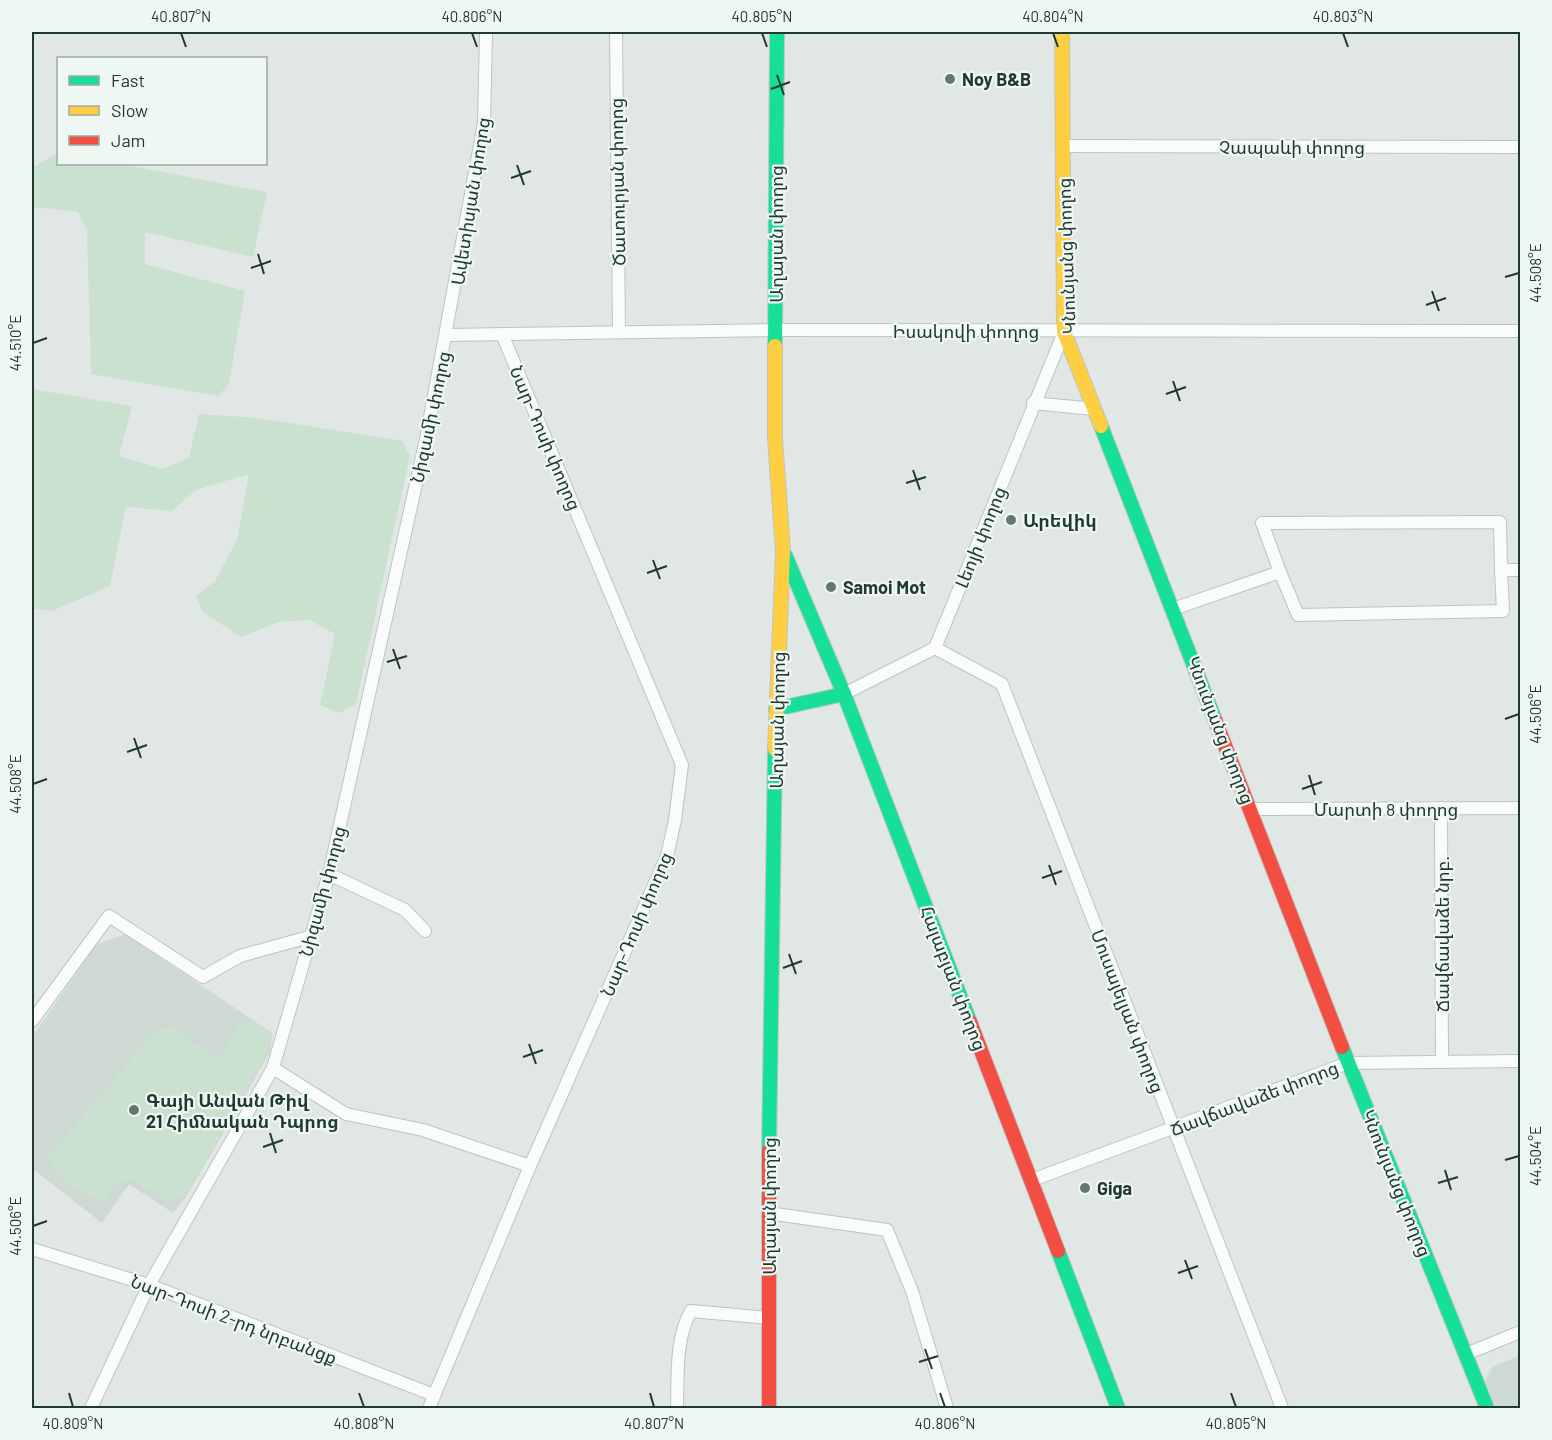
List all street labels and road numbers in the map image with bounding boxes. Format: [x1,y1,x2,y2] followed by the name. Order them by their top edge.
[605,98,629,266] street label: Ծատուրյան փողոց
[446,115,494,287] street label: Ավետիսյան փողոց
[1219,136,1365,158] street label: Չապաևի փողոց
[765,165,787,303] street label: Աղայան փողոց
[1052,177,1080,335] street label: Կնունյանց փողոց
[893,320,1039,342] street label: Իսակովի փողոց
[405,349,455,485] street label: Նիզամի փողոց
[506,363,586,513] street label: Նար-Դոսի փողոց
[950,483,1010,591] street label: Լեոյի փողոց
[765,651,789,789] street label: Աղայան փողոց
[1183,653,1259,807] street label: Կնունյանց փողոց
[1314,798,1458,820] street label: Մարտի 8 փողոց
[294,823,350,959] street label: Նիզամի փողոց
[596,849,676,999] street label: Նար-Դոսի փողոց
[1431,856,1453,1012] street label: Ճավճավաձե նրբ.
[916,903,992,1053] street label: Հալաբյան փողոց
[1087,926,1169,1096] street label: Մուսայելյան փողոց
[1167,1056,1341,1140] street label: Ճավճավաձե փողոց
[1357,1106,1437,1260] street label: Կնունյանց փողոց
[758,1137,780,1275] street label: Աղայան փողոց
[128,1269,340,1369] street label: Նար-Դոսի 2-րդ նրբանցք

